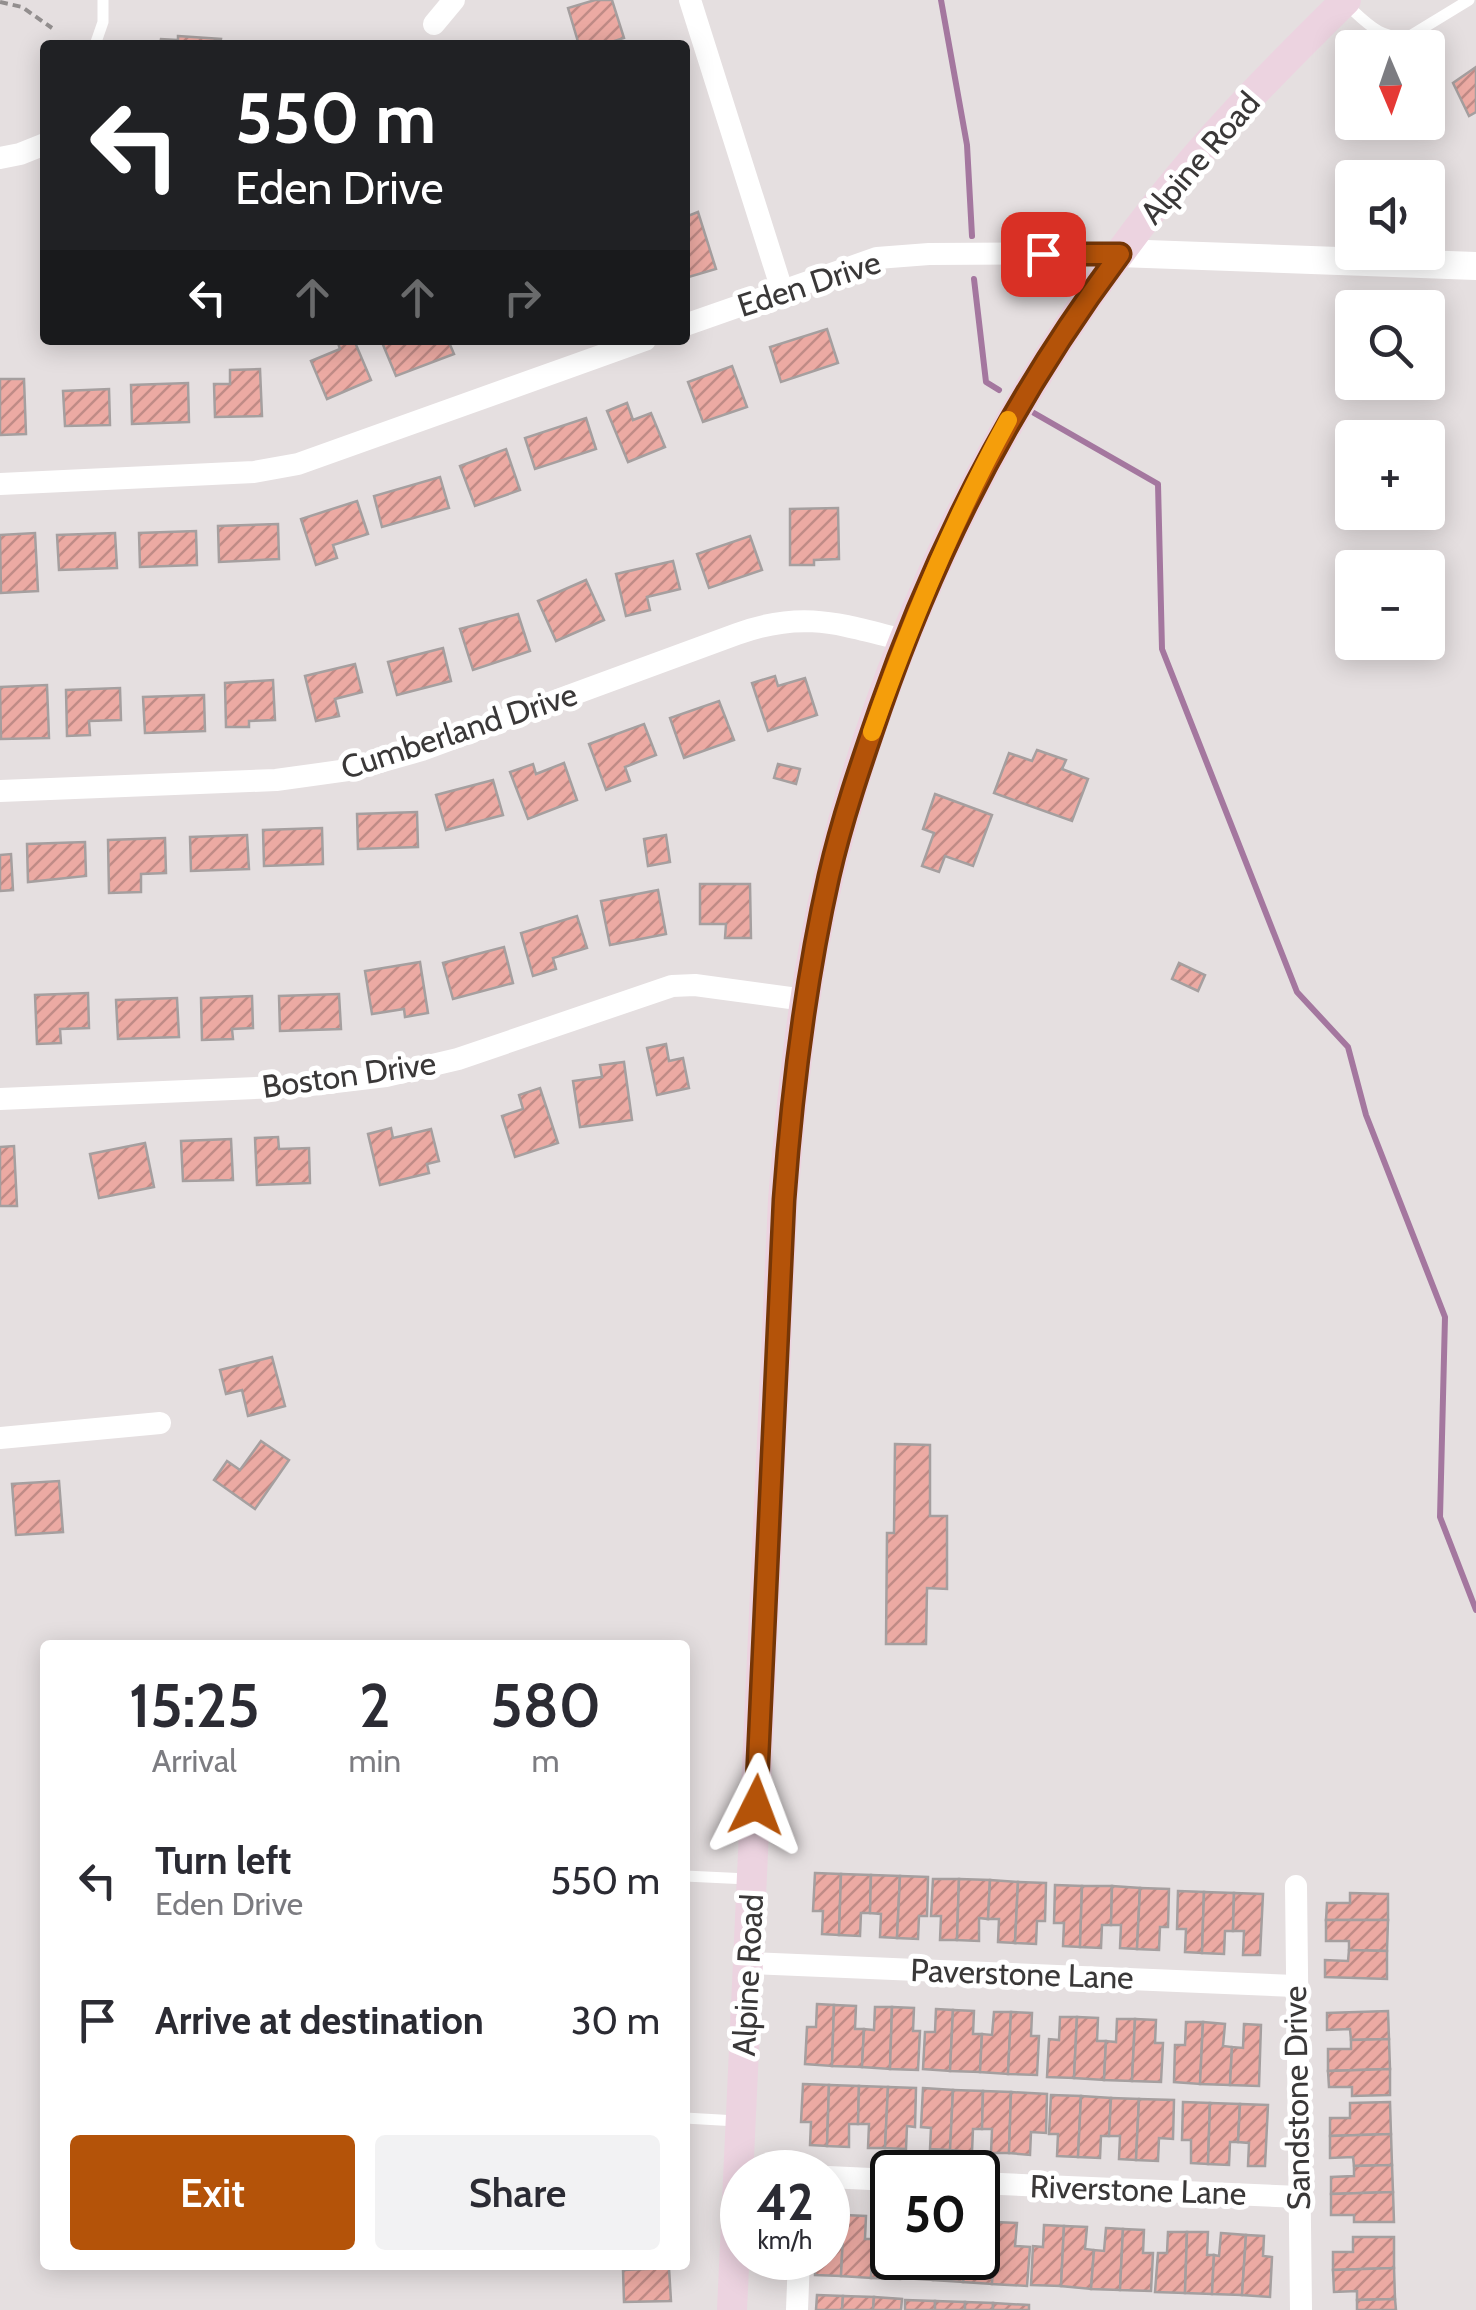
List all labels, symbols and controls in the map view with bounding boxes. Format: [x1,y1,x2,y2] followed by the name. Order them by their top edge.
[1335,30,1445,140] north arrow
[1335,30,1445,660] map controls
[235,75,436,161] text: 550 m
[70,80,200,210] icon: left
[1132,84,1268,232] street label: Alpine Road
[1335,160,1445,270] button: sound
[235,161,443,215] text: Eden Drive
[1001,212,1086,297] pin
[1016,227,1071,282] icon: arrive
[732,242,885,325] street label: Eden Drive
[180,270,235,325] icon: left
[285,270,340,325] icon: ahead
[390,270,445,325] icon: ahead
[495,270,550,325] icon: right
[1335,290,1445,400] button: search
[1335,420,1445,530] button: +
[1335,550,1445,660] button: −
[336,674,582,787] street label: Cumberland Drive
[260,1043,438,1106] street label: Boston Drive
[129,1669,259,1742] text: 15:25
[359,1669,391,1742] text: 2
[490,1669,601,1742] text: 580
[152,1741,237,1780] text: Arrival
[348,1741,401,1780] text: min
[532,1741,560,1780] text: m
[704,1753,808,1857] position arrow
[155,1837,291,1884] text: Turn left
[70,1853,125,1908] icon: left
[550,1857,660,1904] text: 550 m
[155,1884,303,1923] text: Eden Drive
[724,1893,771,2057] street label: Alpine Road
[910,1950,1134,1997] street label: Paverstone Lane
[1275,1985,1318,2211] street label: Sandstone Drive
[70,1993,125,2048] icon: arrive
[155,1997,484,2044] text: Arrive at destination
[571,1997,660,2044] text: 30 m
[70,2135,355,2250] button: Exit
[375,2135,660,2250] button: Share
[870,2150,1000,2280] speed limit sign: 50
[1029,2166,1247,2213] street label: Riverstone Lane
[756,2172,814,2233] text: 42
[758,2225,812,2255] text: km/h

